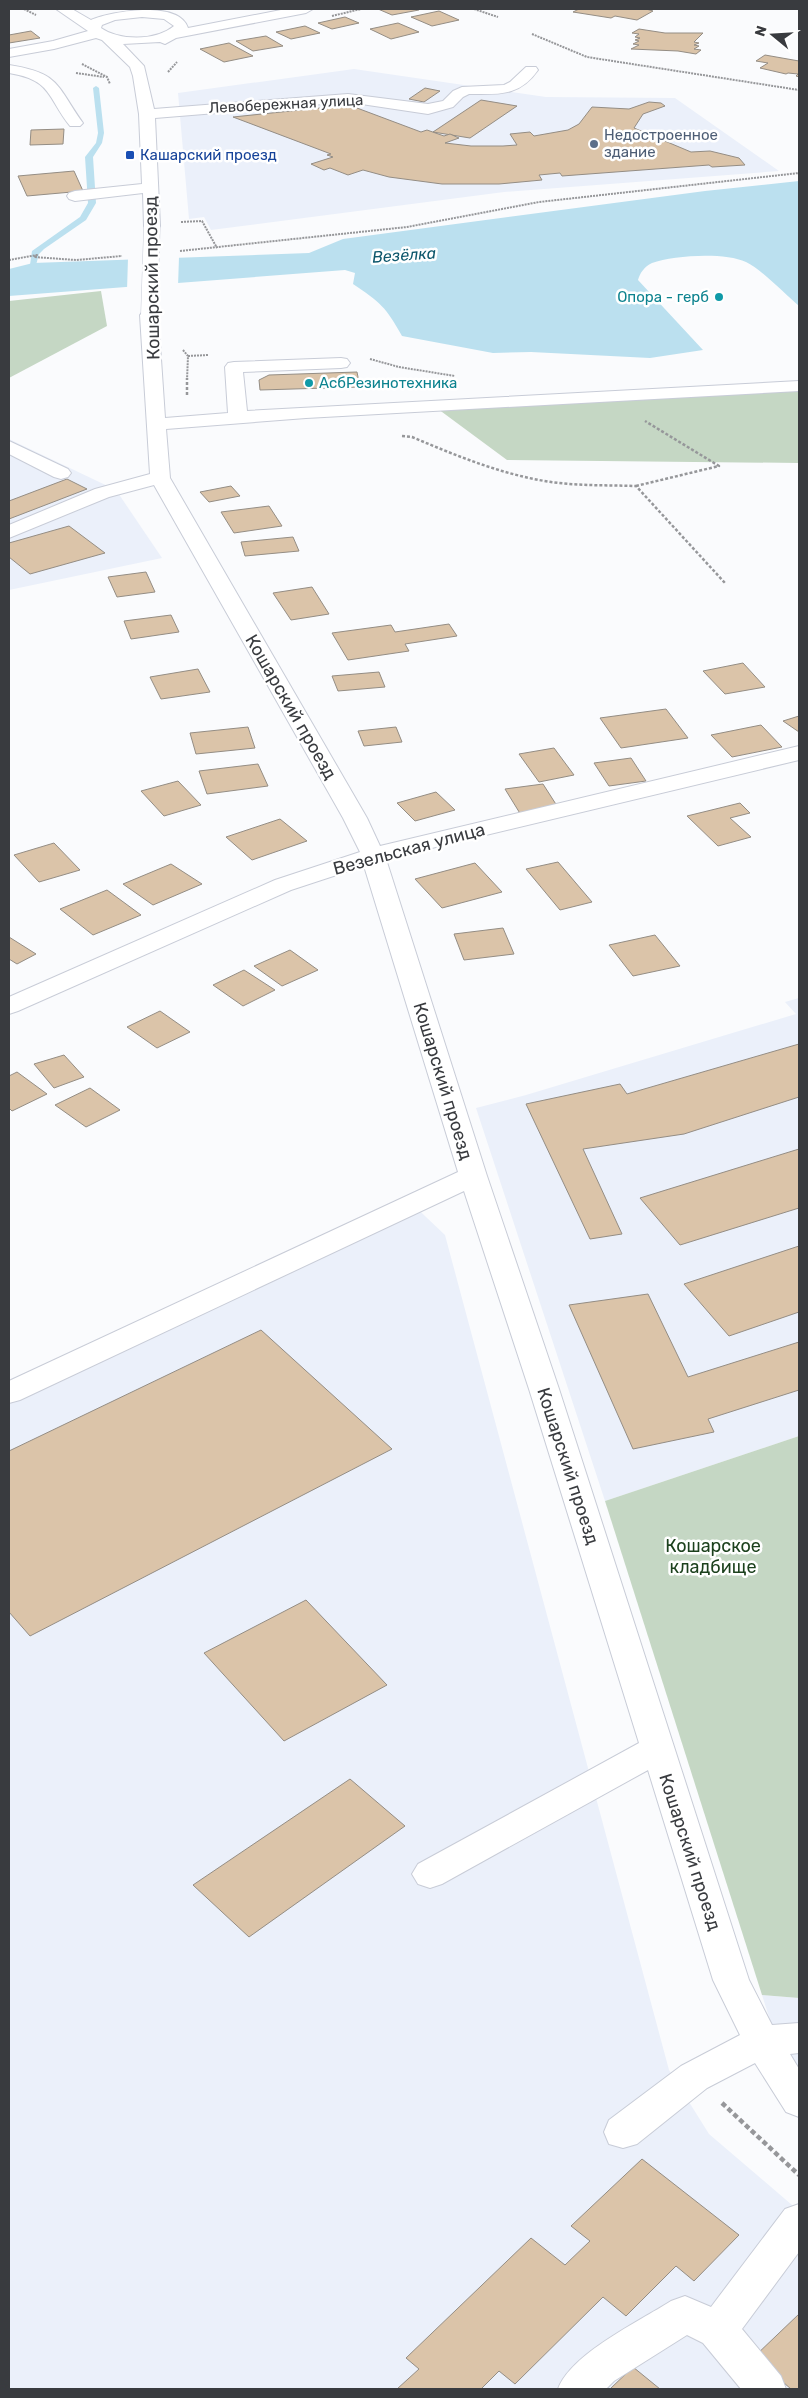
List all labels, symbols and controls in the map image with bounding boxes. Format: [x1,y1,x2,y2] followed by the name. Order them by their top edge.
[748,10,798,60] north arrow
[751,24,771,39] text: N
[208,91,364,117] street label: Левобережная улица
[604,126,718,161] place label: Недостроенное здание
[588,138,600,150] marker: Недостроенное здание
[140,146,277,164] place label: Кашарский проезд
[124,149,136,161] marker: Кашарский проезд
[140,196,164,360] street label: Кошарский проезд
[371,243,437,267] water label: Везёлка
[617,288,709,306] place label: Опора - герб
[713,291,725,303] marker: Опора - герб
[319,374,457,392] place label: АсбРезинотехника
[303,377,315,389] marker: АсбРезинотехника
[241,631,342,784] street label: Кошарский проезд
[331,818,487,880] street label: Везельская улица
[409,999,478,1163] street label: Кошарский проезд
[532,1385,604,1548] street label: Кошарский проезд
[665,1535,761,1578] park label: Кошарское кладбище
[654,1771,726,1934] street label: Кошарский проезд

